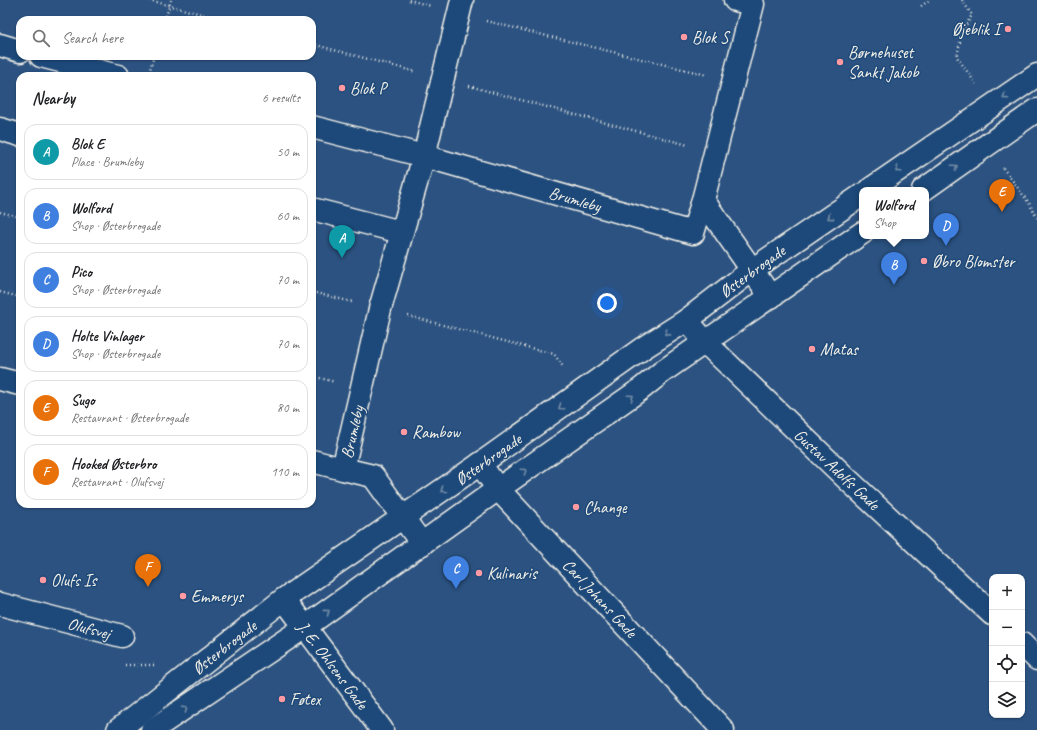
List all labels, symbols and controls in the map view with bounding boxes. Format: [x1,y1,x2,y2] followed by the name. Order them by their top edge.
[16,16,316,60] search box
[952,19,1004,40] place label: Øjeblik I
[1003,24,1013,34] marker: Øjeblik I
[30,27,52,49] icon: search
[692,27,731,48] place label: Blok S
[62,29,123,48] text: Search here
[679,32,689,42] marker: Blok S
[848,42,920,83] place label: Børnehuset Sankt Jakob
[835,57,845,67] marker: Børnehuset Sankt Jakob
[350,78,388,99] place label: Blok P
[337,83,347,93] marker: Blok P
[32,88,75,109] text: Nearby
[262,90,300,106] text: 6 results
[1002,92,1009,100] one-way arrow
[71,135,104,154] text: Blok E
[43,144,49,160] text: A
[277,144,299,160] text: 50 m
[71,154,143,170] text: Place · Brumleby
[895,165,902,172] one-way arrow
[950,165,957,172] one-way arrow
[989,179,1015,212] pin: E
[546,182,605,217] street label: Brumleby
[859,187,929,239] popup
[874,196,914,215] text: Wolford
[71,199,111,218] text: Wolford
[43,208,49,224] text: B
[277,208,299,224] text: 60 m
[827,212,834,220] one-way arrow
[933,213,959,246] pin: D
[874,215,896,231] text: Shop
[71,218,160,234] text: Shop · Østerbrogade
[329,225,355,258] pin: A
[715,240,790,302] street label: Østerbrogade
[932,251,1016,272] place label: Øbro Blomster
[881,252,907,285] pin: B
[919,256,929,266] marker: Øbro Blomster
[71,263,92,282] text: Pico
[43,272,49,288] text: C
[277,272,299,288] text: 70 m
[71,282,160,298] text: Shop · Østerbrogade
[597,293,617,313] your location
[71,327,144,346] text: Holte Vinlager
[664,328,671,335] one-way arrow
[42,336,50,352] text: D
[277,336,299,352] text: 70 m
[820,339,859,360] place label: Matas
[807,344,817,354] marker: Matas
[71,346,160,362] text: Shop · Østerbrogade
[71,391,95,410] text: Sugo
[626,395,633,402] one-way arrow
[43,400,49,416] text: E
[277,400,299,416] text: 80 m
[558,402,565,409] one-way arrow
[336,403,369,460] street label: Brumleby
[71,410,188,426] text: Restaurant · Østerbrogade
[412,422,461,443] place label: Rambow
[789,424,885,515] street label: Gustav Adolfs Gade
[399,427,409,437] marker: Rambow
[451,428,527,490] street label: Østerbrogade
[71,455,156,474] text: Hooked Østerbro
[43,464,49,480] text: F
[271,464,299,480] text: 110 m
[520,468,527,476] one-way arrow
[71,474,163,490] text: Restaurant · Olufsvej
[440,485,447,493] one-way arrow
[584,497,628,518] place label: Change
[571,502,581,512] marker: Change
[135,554,161,587] pin: F
[558,555,642,643] street label: Carl Johans Gade
[443,556,469,589] pin: C
[487,563,539,584] place label: Kulinaris
[474,568,484,578] marker: Kulinaris
[51,570,99,591] place label: Olufs Is
[989,574,1025,718] map controls
[989,574,1025,610] button: +
[38,575,48,585] marker: Olufs Is
[191,586,244,607] place label: Emmerys
[178,591,188,601] marker: Emmerys
[323,609,330,617] one-way arrow
[989,610,1025,646] button: −
[65,613,115,645] street label: Olufsvej
[188,615,262,679] street label: Østerbrogade
[292,616,373,715] street label: J. E. Ohlsens Gade
[989,646,1025,682] button: locate
[989,682,1025,718] button: layers
[290,689,322,710] place label: Føtex
[277,694,287,704] marker: Føtex
[181,706,188,714] one-way arrow

